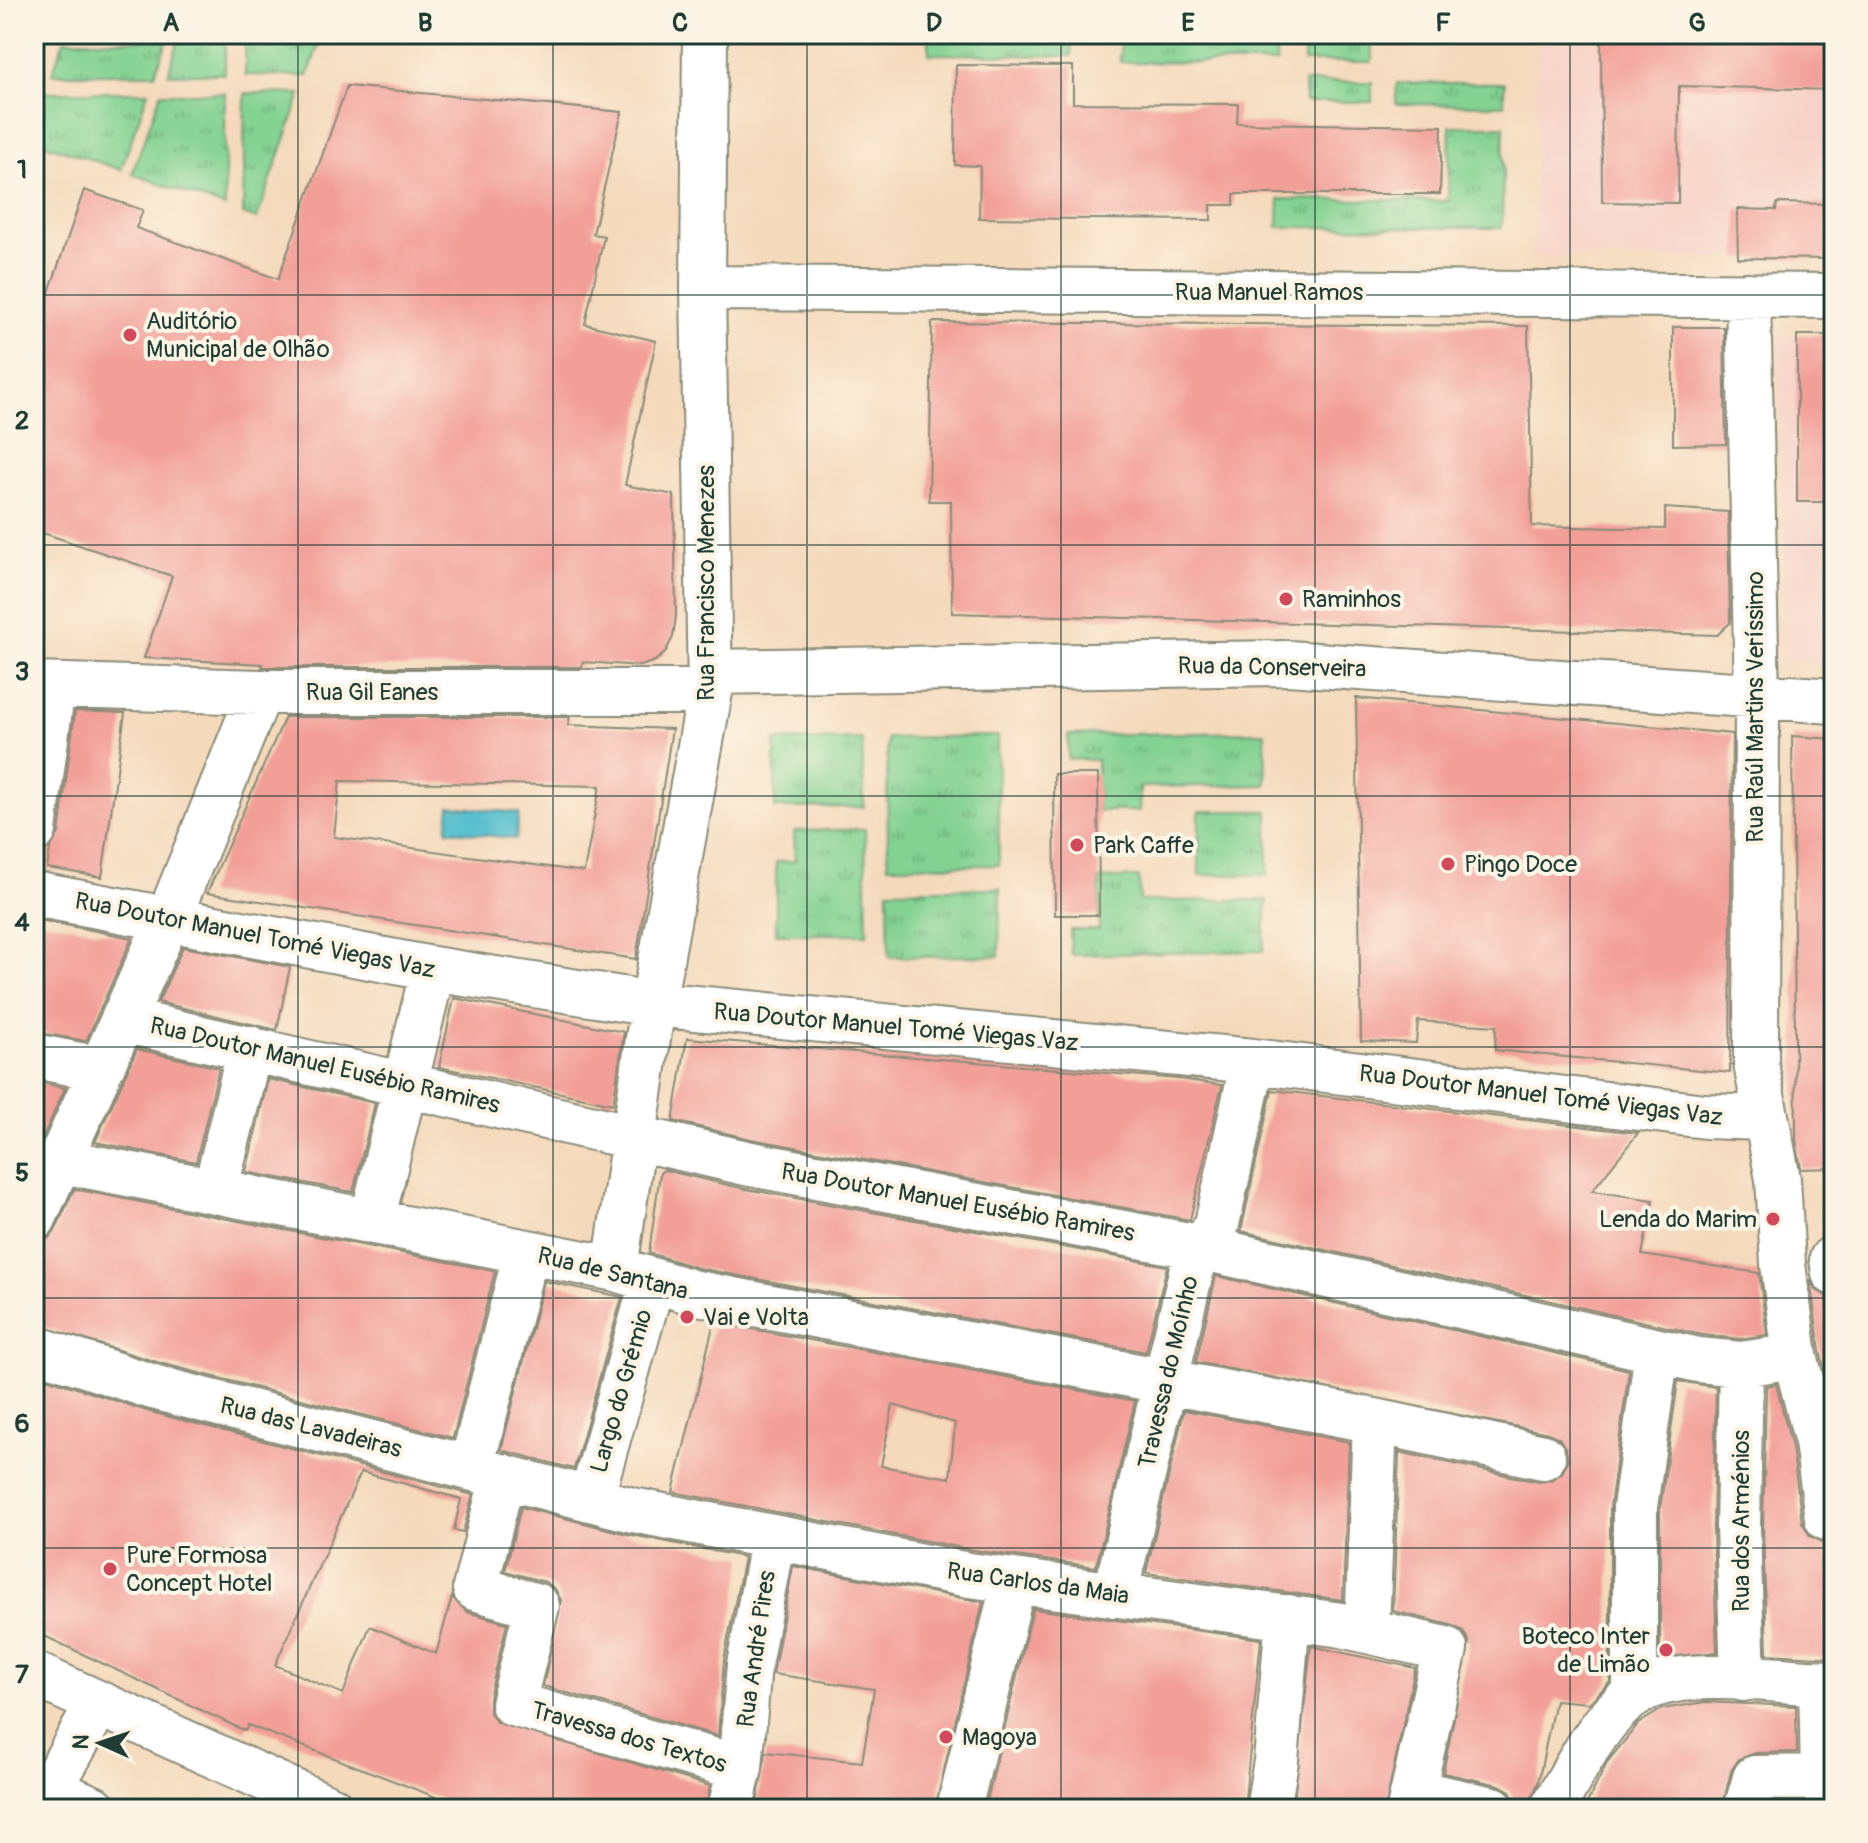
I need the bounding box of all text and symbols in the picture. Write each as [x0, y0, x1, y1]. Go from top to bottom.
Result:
text: A [163, 7, 180, 39]
text: B [418, 7, 432, 39]
text: C [672, 7, 688, 39]
text: D [926, 7, 942, 39]
text: E [1181, 7, 1195, 39]
text: F [1435, 7, 1451, 39]
text: G [1688, 7, 1706, 39]
text: 1 [17, 154, 27, 186]
street label: Rua Manuel Ramos [1175, 278, 1363, 307]
place label: Auditório Municipal de Olhão [146, 307, 330, 364]
marker: Auditório Municipal de Olhão [121, 326, 139, 344]
text: 2 [15, 405, 29, 437]
street label: Rua Francisco Menezes [692, 465, 721, 701]
street label: Rua Raúl Martins Veríssimo [1741, 571, 1770, 843]
place label: Raminhos [1302, 585, 1401, 614]
marker: Raminhos [1277, 590, 1295, 608]
street label: Rua da Conserveira [1177, 651, 1367, 684]
text: 3 [15, 656, 29, 688]
street label: Rua Gil Eanes [306, 678, 439, 707]
place label: Park Caffe [1093, 831, 1194, 860]
marker: Park Caffe [1068, 836, 1086, 854]
place label: Pingo Doce [1464, 850, 1577, 879]
marker: Pingo Doce [1439, 855, 1457, 873]
street label: Rua Doutor Manuel Tomé Viegas Vaz [72, 886, 437, 985]
text: 4 [14, 907, 30, 939]
street label: Rua Doutor Manuel Tomé Viegas Vaz [712, 997, 1080, 1058]
street label: Rua Doutor Manuel Eusébio Ramires [147, 1011, 503, 1120]
street label: Rua Doutor Manuel Tomé Viegas Vaz [1357, 1059, 1724, 1132]
text: 5 [15, 1157, 29, 1189]
street label: Rua Doutor Manuel Eusébio Ramires [779, 1157, 1137, 1248]
place label: Lenda do Marim [1599, 1205, 1757, 1234]
marker: Lenda do Marim [1764, 1210, 1782, 1228]
street label: Rua de Santana [535, 1241, 691, 1306]
street label: Travessa do Moínho [1132, 1273, 1205, 1471]
place label: Vai e Volta [703, 1303, 809, 1332]
street label: Largo do Grémio [584, 1306, 659, 1476]
marker: Vai e Volta [678, 1308, 696, 1326]
street label: Rua das Lavadeiras [217, 1391, 405, 1464]
text: 6 [14, 1408, 30, 1440]
street label: Rua dos Arménios [1727, 1430, 1756, 1612]
place label: Pure Formosa Concept Hotel [126, 1541, 273, 1598]
street label: Rua Carlos da Maia [945, 1556, 1131, 1611]
marker: Pure Formosa Concept Hotel [101, 1560, 119, 1578]
street label: Rua André Pires [731, 1569, 782, 1729]
place label: Boteco Inter de Limão [1522, 1622, 1650, 1679]
marker: Boteco Inter de Limão [1657, 1641, 1675, 1659]
text: 7 [15, 1659, 29, 1691]
street label: Travessa dos Textos [528, 1696, 730, 1779]
north arrow [60, 1703, 140, 1783]
place label: Magoya [962, 1723, 1037, 1752]
marker: Magoya [937, 1728, 955, 1746]
text: N [67, 1734, 95, 1750]

